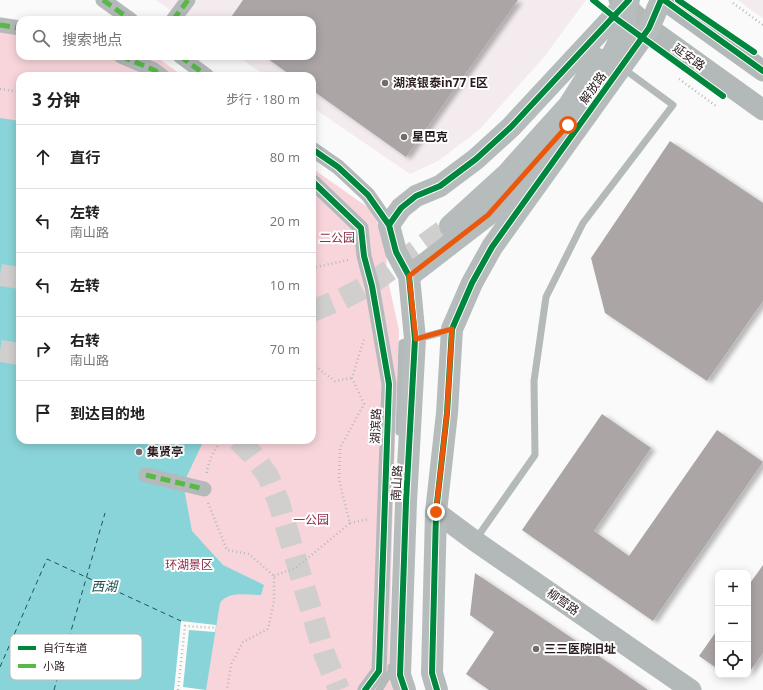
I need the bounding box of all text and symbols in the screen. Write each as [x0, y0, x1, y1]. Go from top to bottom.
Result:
search box [16, 16, 316, 60]
icon: search [30, 27, 52, 49]
text: 搜索地点 [62, 29, 122, 49]
street label: 延安路 [670, 39, 709, 74]
street label: 解放路 [575, 68, 610, 107]
place label: 湖滨银泰in77 E区 [393, 74, 488, 91]
marker: 湖滨银泰in77 E区 [380, 78, 390, 88]
text: 3 分钟 [32, 88, 80, 111]
text: 步行 · 180 m [226, 90, 300, 108]
route start [559, 116, 577, 134]
place label: 星巴克 [412, 128, 448, 145]
marker: 星巴克 [399, 132, 409, 142]
icon: ahead [32, 146, 54, 168]
text: 直行 [70, 147, 100, 167]
text: 80 m [270, 148, 300, 166]
text: 左转 [70, 202, 100, 222]
icon: left [32, 210, 54, 232]
text: 20 m [270, 212, 300, 230]
text: 南山路 [70, 223, 109, 241]
park label: 二公园 [319, 229, 355, 246]
icon: left [32, 274, 54, 296]
text: 左转 [70, 275, 100, 295]
text: 10 m [270, 276, 300, 294]
text: 右转 [70, 330, 100, 350]
icon: right [32, 338, 54, 360]
text: 70 m [270, 340, 300, 358]
text: 南山路 [70, 351, 109, 369]
icon: arrive [32, 402, 54, 424]
text: 到达目的地 [70, 403, 145, 423]
street label: 湖滨路 [366, 408, 385, 444]
place label: 集贤亭 [147, 443, 183, 460]
marker: 集贤亭 [134, 447, 144, 457]
street label: 南山路 [387, 465, 406, 501]
route end [427, 503, 445, 521]
park label: 一公园 [293, 511, 329, 528]
park label: 环湖景区 [165, 556, 213, 573]
map controls [715, 570, 751, 678]
button: + [715, 570, 751, 606]
water label: 西湖 [91, 577, 119, 595]
street label: 柳营路 [544, 584, 583, 619]
button: − [715, 606, 751, 642]
legend [10, 634, 142, 680]
text: 自行车道 [43, 640, 87, 655]
place label: 三三医院旧址 [544, 640, 616, 657]
button: locate [715, 642, 751, 678]
marker: 三三医院旧址 [531, 644, 541, 654]
text: 小路 [43, 658, 65, 673]

